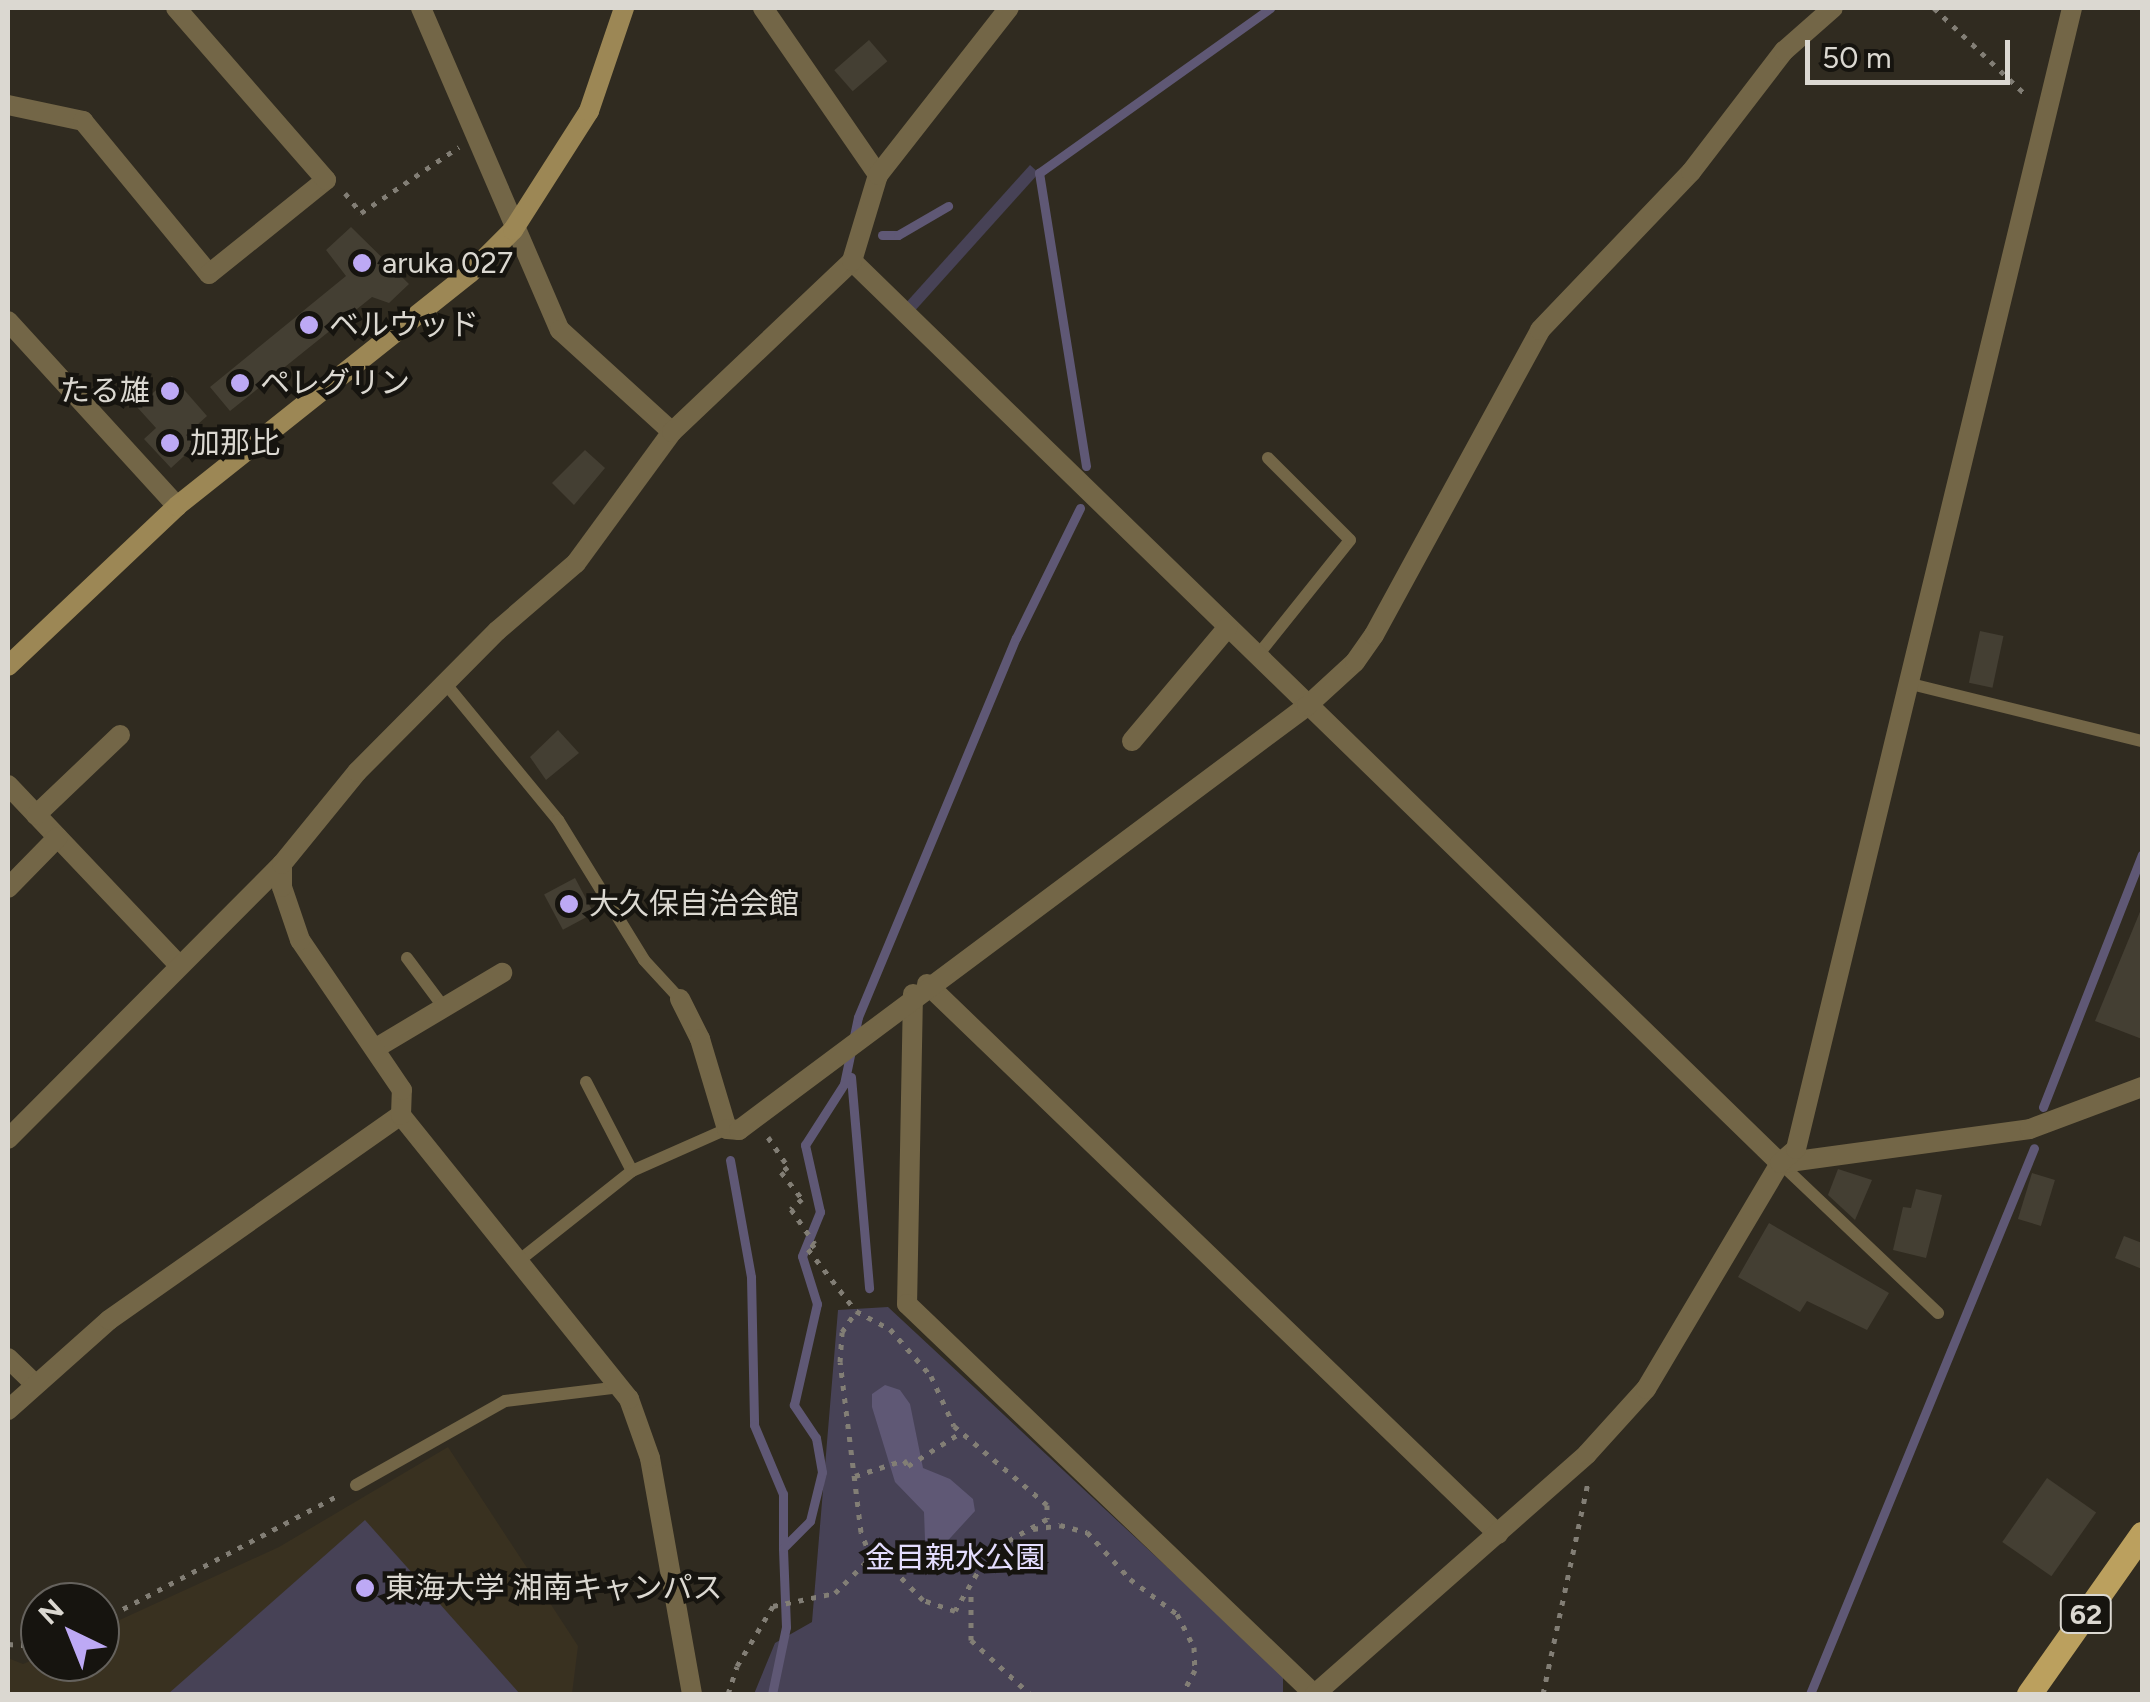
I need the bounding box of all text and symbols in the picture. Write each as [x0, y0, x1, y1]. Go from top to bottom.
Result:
scale bar [1810, 20, 2015, 82]
text: 50 m [1822, 39, 1891, 76]
place label: aruka 027 [382, 245, 513, 281]
marker: aruka 027 [351, 252, 373, 274]
place label: ベルウッド [329, 307, 479, 343]
marker: ベルウッド [298, 314, 320, 336]
place label: ペレグリン [260, 365, 410, 401]
marker: ペレグリン [229, 372, 251, 394]
place label: たる雄 [60, 373, 150, 409]
marker: たる雄 [159, 380, 181, 402]
place label: 加那比 [190, 425, 280, 461]
marker: 加那比 [159, 432, 181, 454]
place label: 大久保自治会館 [589, 886, 799, 922]
marker: 大久保自治会館 [558, 893, 580, 915]
park label: 金目親水公園 [865, 1540, 1045, 1576]
place label: 東海大学 湘南キャンパス [385, 1570, 722, 1606]
marker: 東海大学 湘南キャンパス [354, 1577, 376, 1599]
north arrow [20, 1582, 120, 1682]
road number: 62 [2058, 1591, 2114, 1637]
text: N [31, 1592, 70, 1631]

